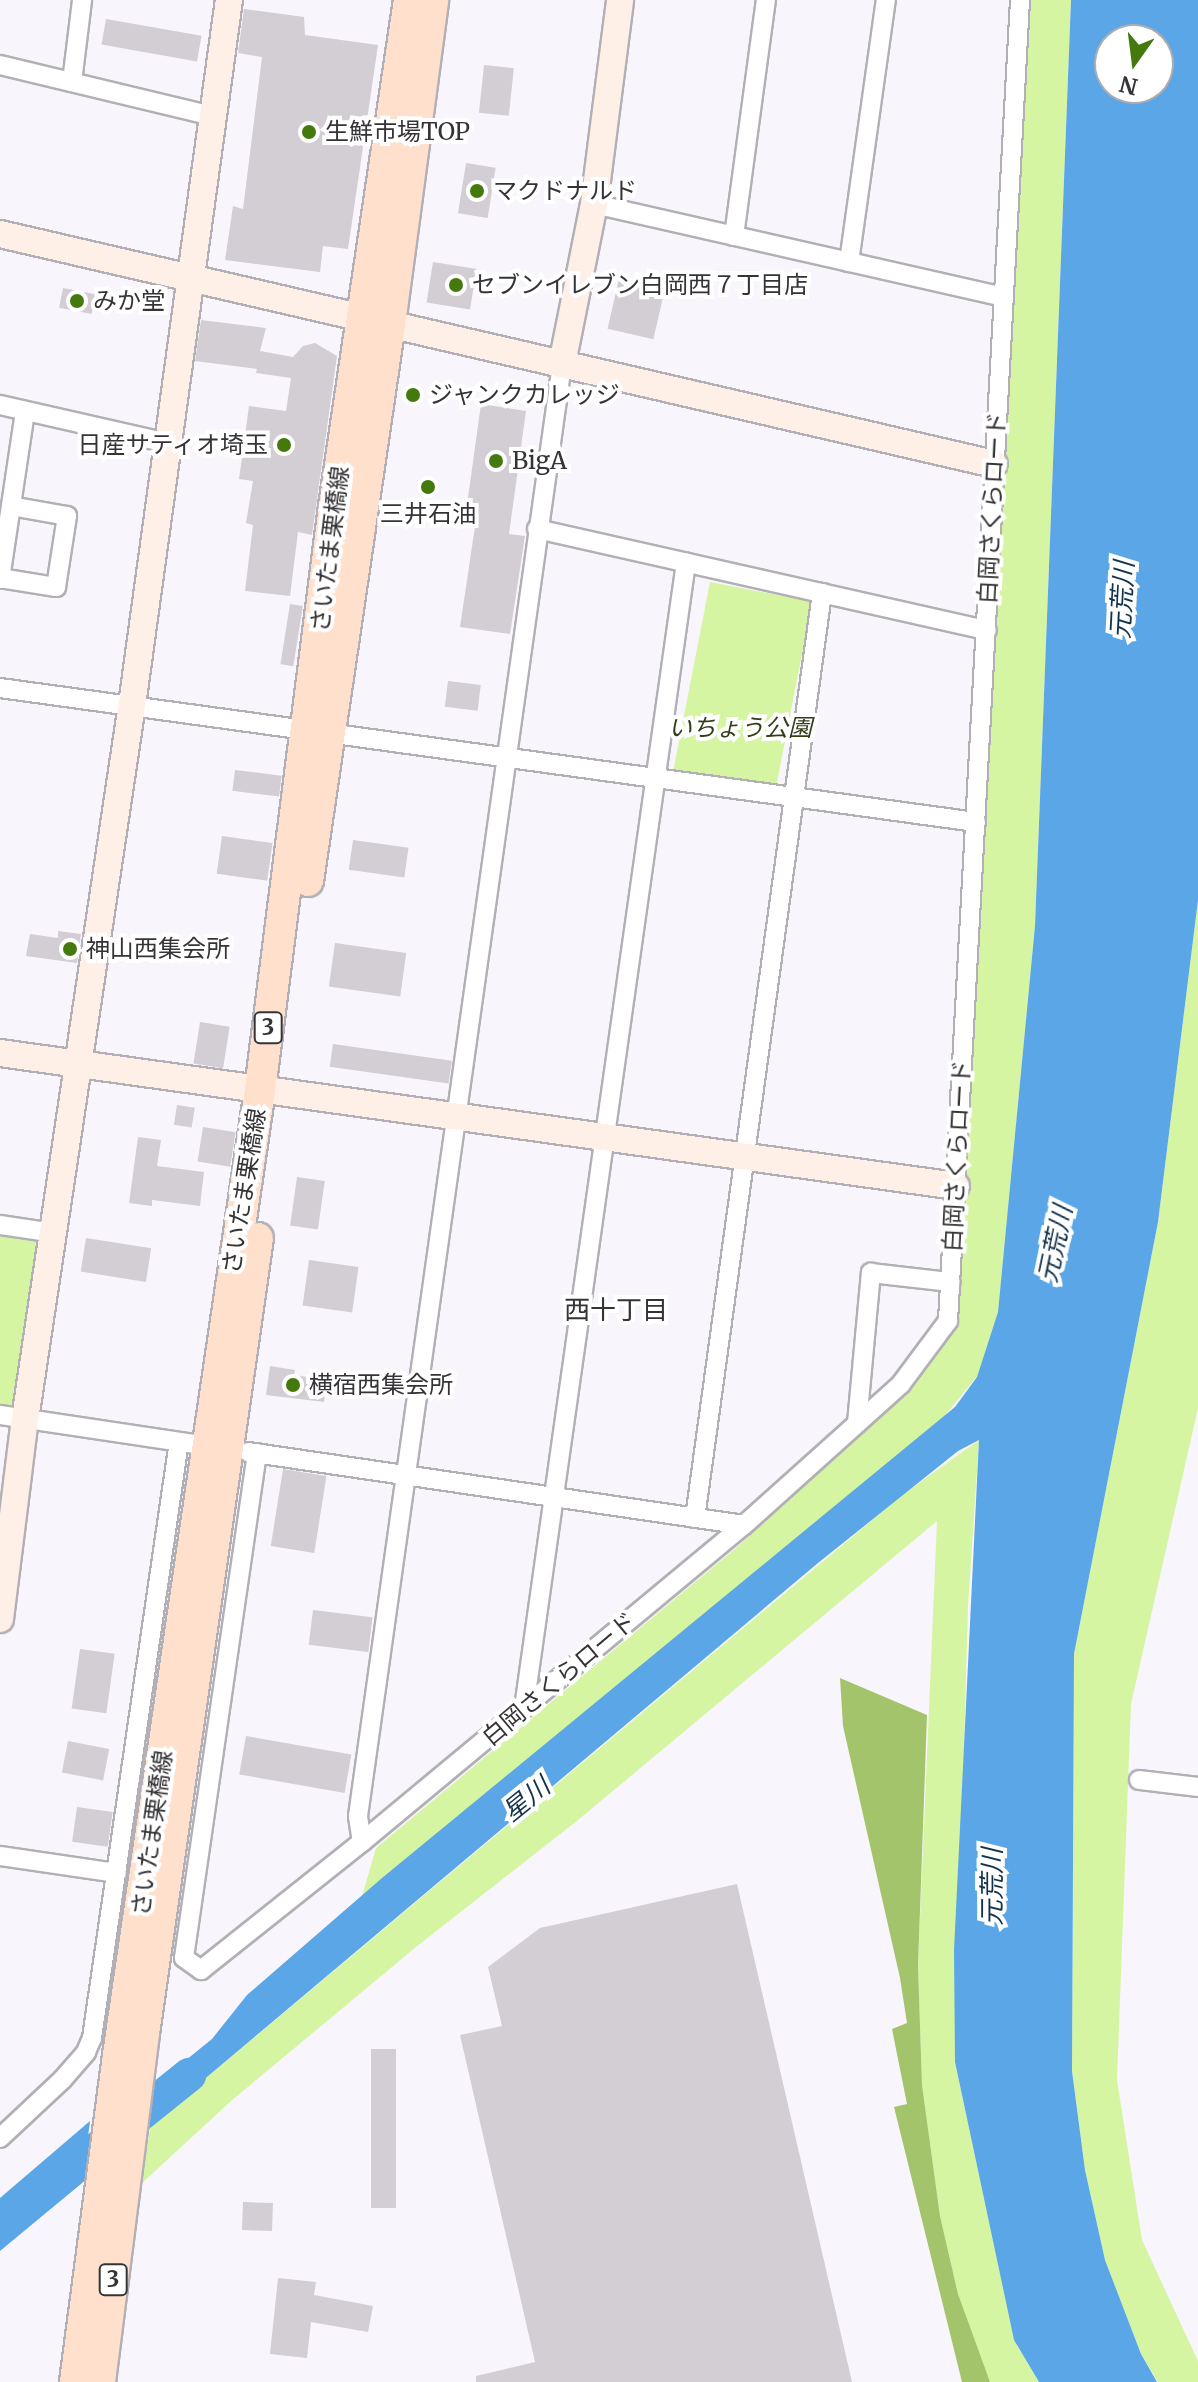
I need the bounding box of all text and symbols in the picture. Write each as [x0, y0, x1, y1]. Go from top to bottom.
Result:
north arrow [1094, 24, 1174, 104]
text: N [1117, 70, 1141, 101]
place label: 生鮮市場TOP [325, 118, 470, 146]
marker: 生鮮市場TOP [300, 123, 318, 141]
place label: マクドナルド [493, 177, 637, 205]
marker: マクドナルド [468, 182, 486, 200]
place label: セブンイレブン白岡西７丁目店 [472, 271, 808, 299]
marker: セブンイレブン白岡西７丁目店 [447, 276, 465, 294]
place label: みか堂 [93, 287, 165, 315]
marker: みか堂 [68, 292, 86, 310]
place label: ジャンクカレッジ [429, 381, 621, 409]
marker: ジャンクカレッジ [404, 386, 422, 404]
street label: 白岡さくらロード [973, 411, 1011, 605]
place label: 日産サティオ埼玉 [76, 431, 268, 459]
marker: 日産サティオ埼玉 [275, 436, 293, 454]
place label: BigA [512, 447, 567, 475]
marker: BigA [487, 452, 505, 470]
street label: さいたま栗橋線 [305, 464, 355, 634]
marker: 三井石油 [419, 478, 437, 496]
place label: 三井石油 [380, 500, 476, 528]
water label: 元荒川 [1104, 560, 1140, 640]
park label: いちょう公園 [668, 714, 812, 742]
place label: 神山西集会所 [86, 935, 230, 963]
marker: 神山西集会所 [61, 940, 79, 958]
road number: 3 [252, 1010, 284, 1046]
street label: 白岡さくらロード [938, 1059, 976, 1253]
street label: さいたま栗橋線 [217, 1106, 271, 1276]
water label: 元荒川 [1032, 1203, 1078, 1285]
district label: 西十丁目 [564, 1294, 668, 1326]
place label: 横宿西集会所 [309, 1371, 453, 1399]
marker: 横宿西集会所 [284, 1376, 302, 1394]
street label: 白岡さくらロード [476, 1606, 642, 1752]
street label: さいたま栗橋線 [126, 1748, 178, 1918]
water label: 星川 [496, 1771, 556, 1827]
water label: 元荒川 [976, 1848, 1008, 1926]
road number: 3 [97, 2262, 129, 2298]

